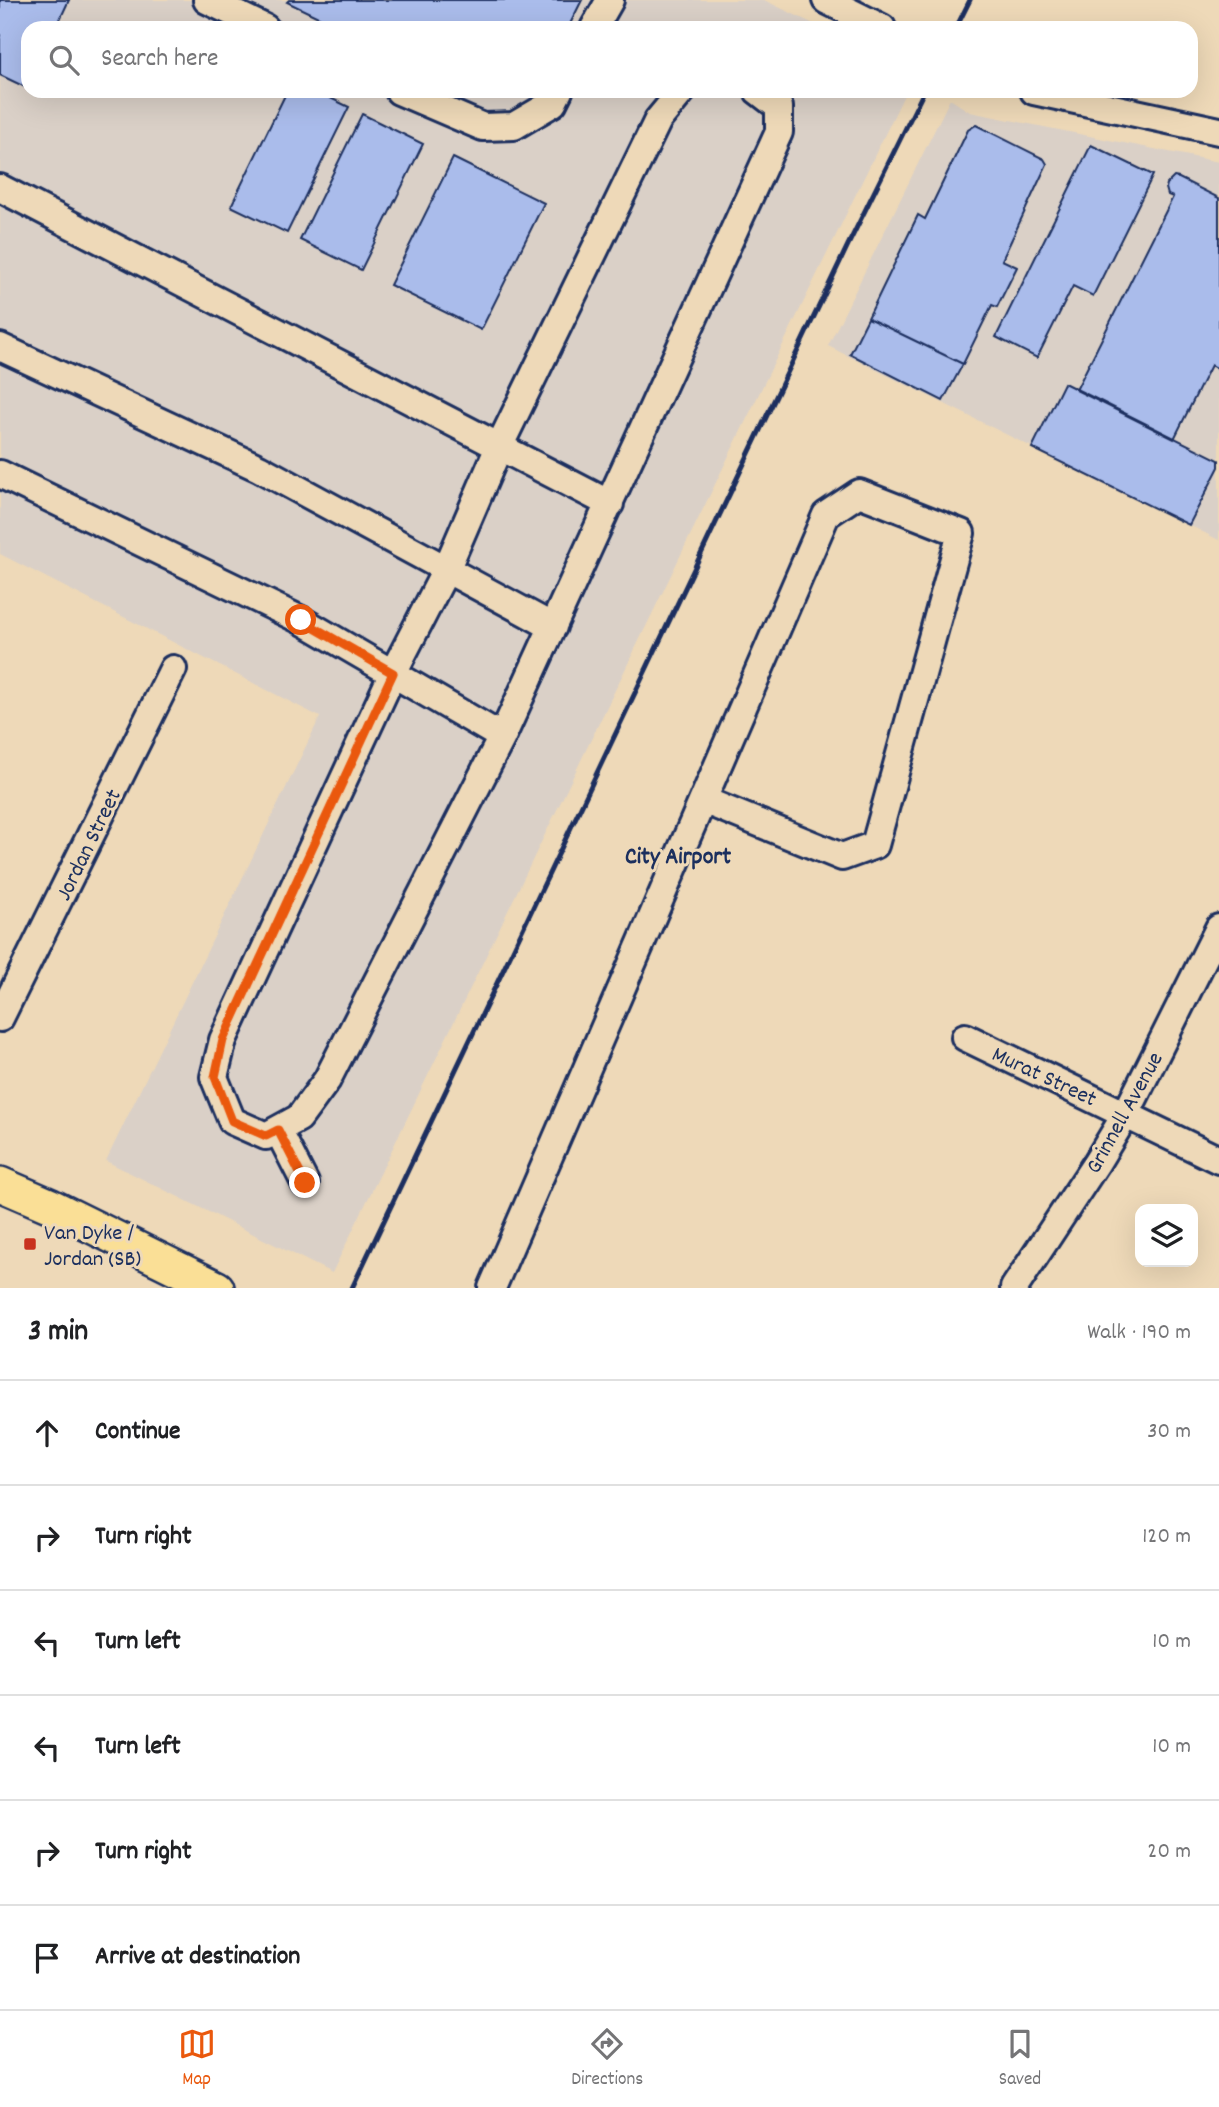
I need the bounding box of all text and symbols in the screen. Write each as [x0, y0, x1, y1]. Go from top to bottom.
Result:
search box [21, 21, 1198, 98]
icon: search [45, 41, 83, 79]
text: Search here [101, 41, 219, 78]
route start [285, 604, 316, 635]
street label: Jordan Street [49, 784, 131, 907]
district label: City Airport [625, 841, 731, 875]
street label: Murat Street [986, 1039, 1101, 1117]
street label: Grinnell Avenue [1079, 1047, 1173, 1181]
route end [289, 1167, 320, 1198]
map controls [1135, 1204, 1198, 1267]
button: layers [1135, 1204, 1198, 1267]
place label: Van Dyke / Jordan (SB) [44, 1218, 141, 1277]
marker: Van Dyke / Jordan (SB) [22, 1236, 38, 1252]
text: 3 min [28, 1312, 88, 1355]
text: Walk · 190 m [1087, 1317, 1191, 1350]
icon: ahead [28, 1414, 66, 1452]
text: Continue [95, 1414, 180, 1451]
text: 30 m [1147, 1416, 1191, 1449]
icon: right [28, 1519, 66, 1557]
text: Turn right [95, 1519, 192, 1556]
text: 120 m [1142, 1521, 1191, 1554]
icon: left [28, 1624, 66, 1662]
text: Turn left [95, 1624, 181, 1661]
text: 10 m [1152, 1626, 1191, 1659]
icon: left [28, 1729, 66, 1767]
text: Turn left [95, 1729, 181, 1766]
text: 10 m [1152, 1731, 1191, 1764]
icon: right [28, 1834, 66, 1872]
text: Turn right [95, 1834, 192, 1871]
text: 20 m [1147, 1836, 1191, 1869]
icon: arrive [28, 1939, 66, 1977]
text: Arrive at destination [95, 1939, 300, 1976]
tab: Map [178, 2025, 216, 2094]
tab: Directions [571, 2025, 643, 2094]
tab: Saved [999, 2025, 1041, 2094]

